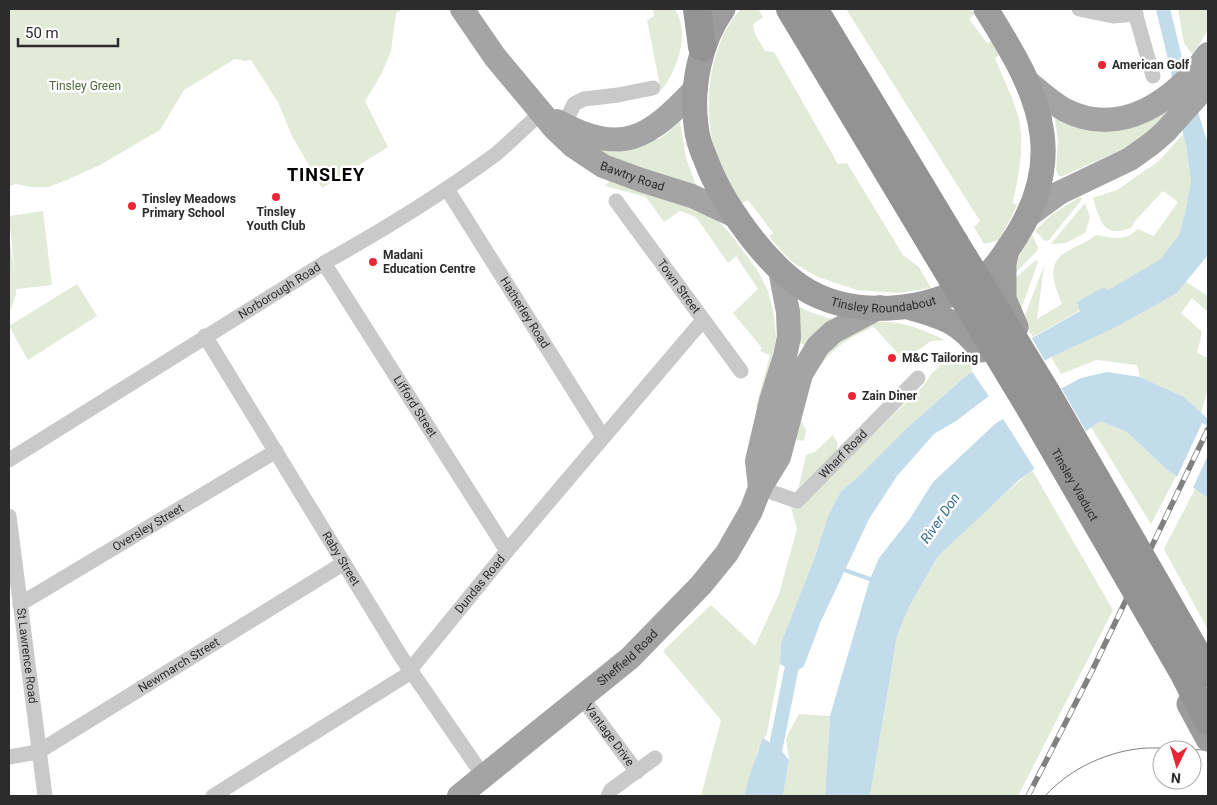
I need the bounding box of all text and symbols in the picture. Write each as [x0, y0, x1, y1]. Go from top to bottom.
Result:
scale bar [18, 15, 118, 47]
text: 50 m [25, 24, 59, 42]
place label: American Golf [1112, 58, 1190, 72]
marker: American Golf [1096, 59, 1108, 71]
park label: Tinsley Green [49, 79, 121, 93]
street label: Bawtry Road [598, 159, 666, 194]
district label: TINSLEY [287, 164, 365, 185]
marker: Tinsley Youth Club [270, 191, 282, 203]
place label: Tinsley Meadows Primary School [142, 192, 236, 220]
marker: Tinsley Meadows Primary School [126, 200, 138, 212]
place label: Tinsley Youth Club [247, 205, 306, 233]
place label: Madani Education Centre [383, 248, 476, 276]
marker: Madani Education Centre [367, 256, 379, 268]
street label: Town Street [654, 257, 703, 316]
street label: Norborough Road [236, 260, 323, 322]
street label: Hatherley Road [497, 274, 552, 351]
street label: Tinsley Roundabout [829, 293, 938, 315]
place label: M&C Tailoring [902, 351, 978, 365]
marker: M&C Tailoring [886, 352, 898, 364]
street label: Lifford Street [390, 373, 440, 440]
place label: Zain Diner [862, 389, 918, 403]
marker: Zain Diner [846, 390, 858, 402]
street label: Wharf Road [816, 427, 870, 481]
street label: Tinsley Viaduct [1048, 446, 1101, 524]
water label: River Don [917, 490, 963, 546]
street label: Oversley Street [110, 501, 186, 554]
street label: Raby Street [319, 529, 363, 588]
street label: Dundas Road [452, 552, 508, 616]
street label: St Lawrence Road [14, 607, 40, 704]
street label: Sheffield Road [594, 627, 661, 689]
street label: Newmarch Street [136, 635, 222, 695]
street label: Vantage Drive [582, 701, 637, 769]
north arrow [1152, 740, 1202, 790]
text: N [1170, 770, 1181, 786]

